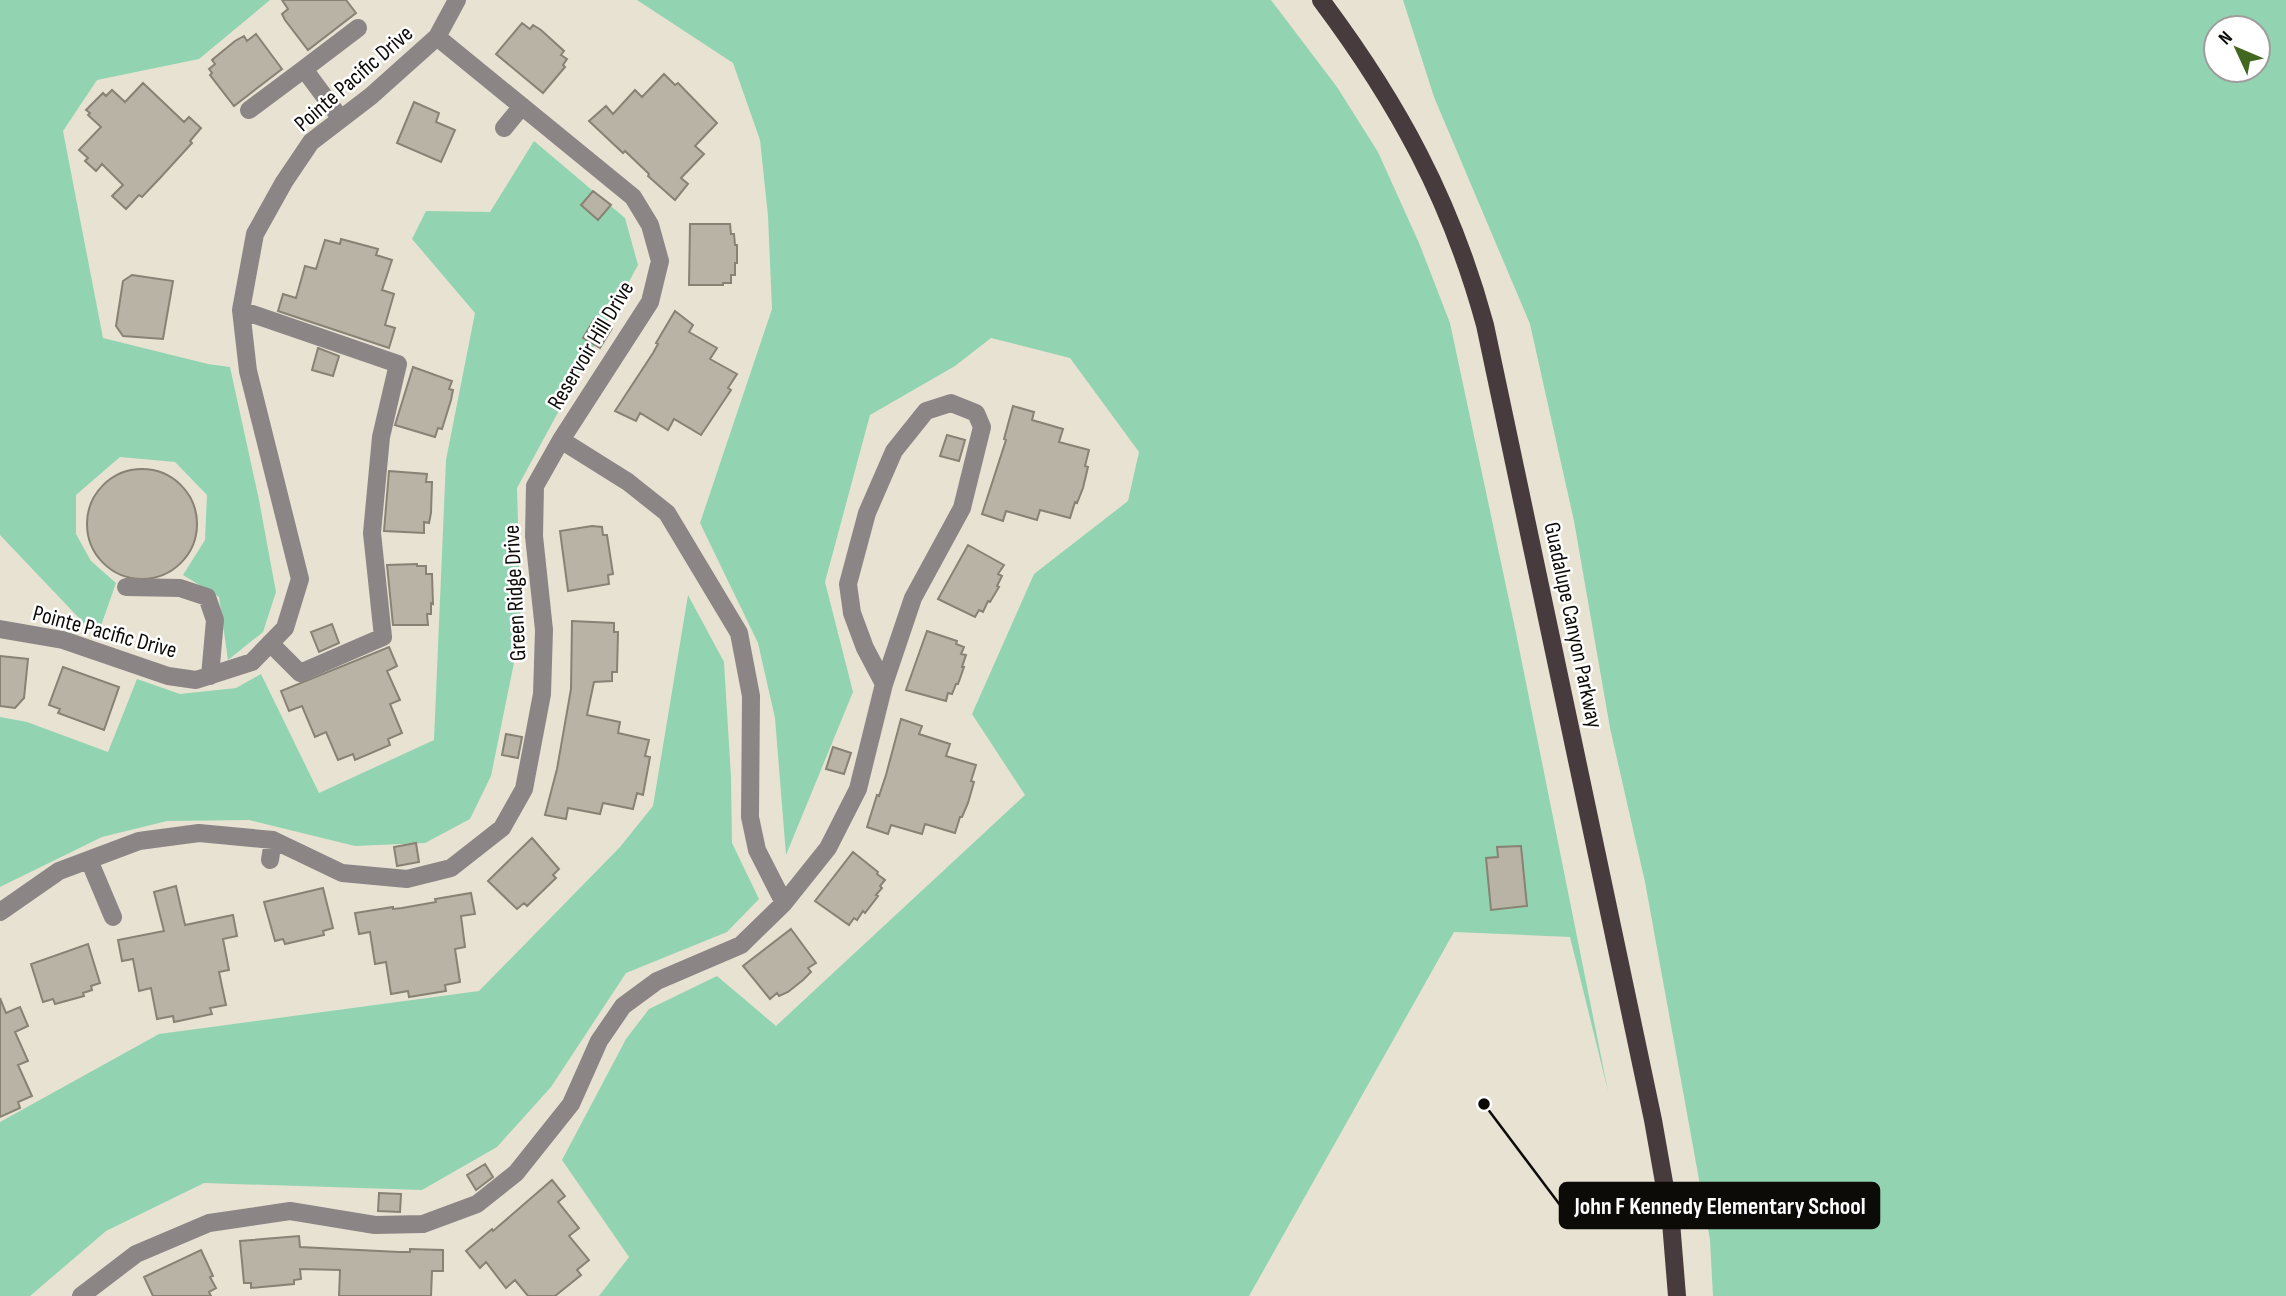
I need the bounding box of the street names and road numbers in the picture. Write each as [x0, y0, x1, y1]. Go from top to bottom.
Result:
street label: Pointe Pacific Drive [289, 20, 419, 138]
street label: Reservoir Hill Drive [542, 276, 640, 415]
street label: Guadalupe Canyon Parkway [1538, 520, 1609, 731]
street label: Green Ridge Drive [497, 524, 533, 662]
street label: Pointe Pacific Drive [30, 599, 180, 665]

